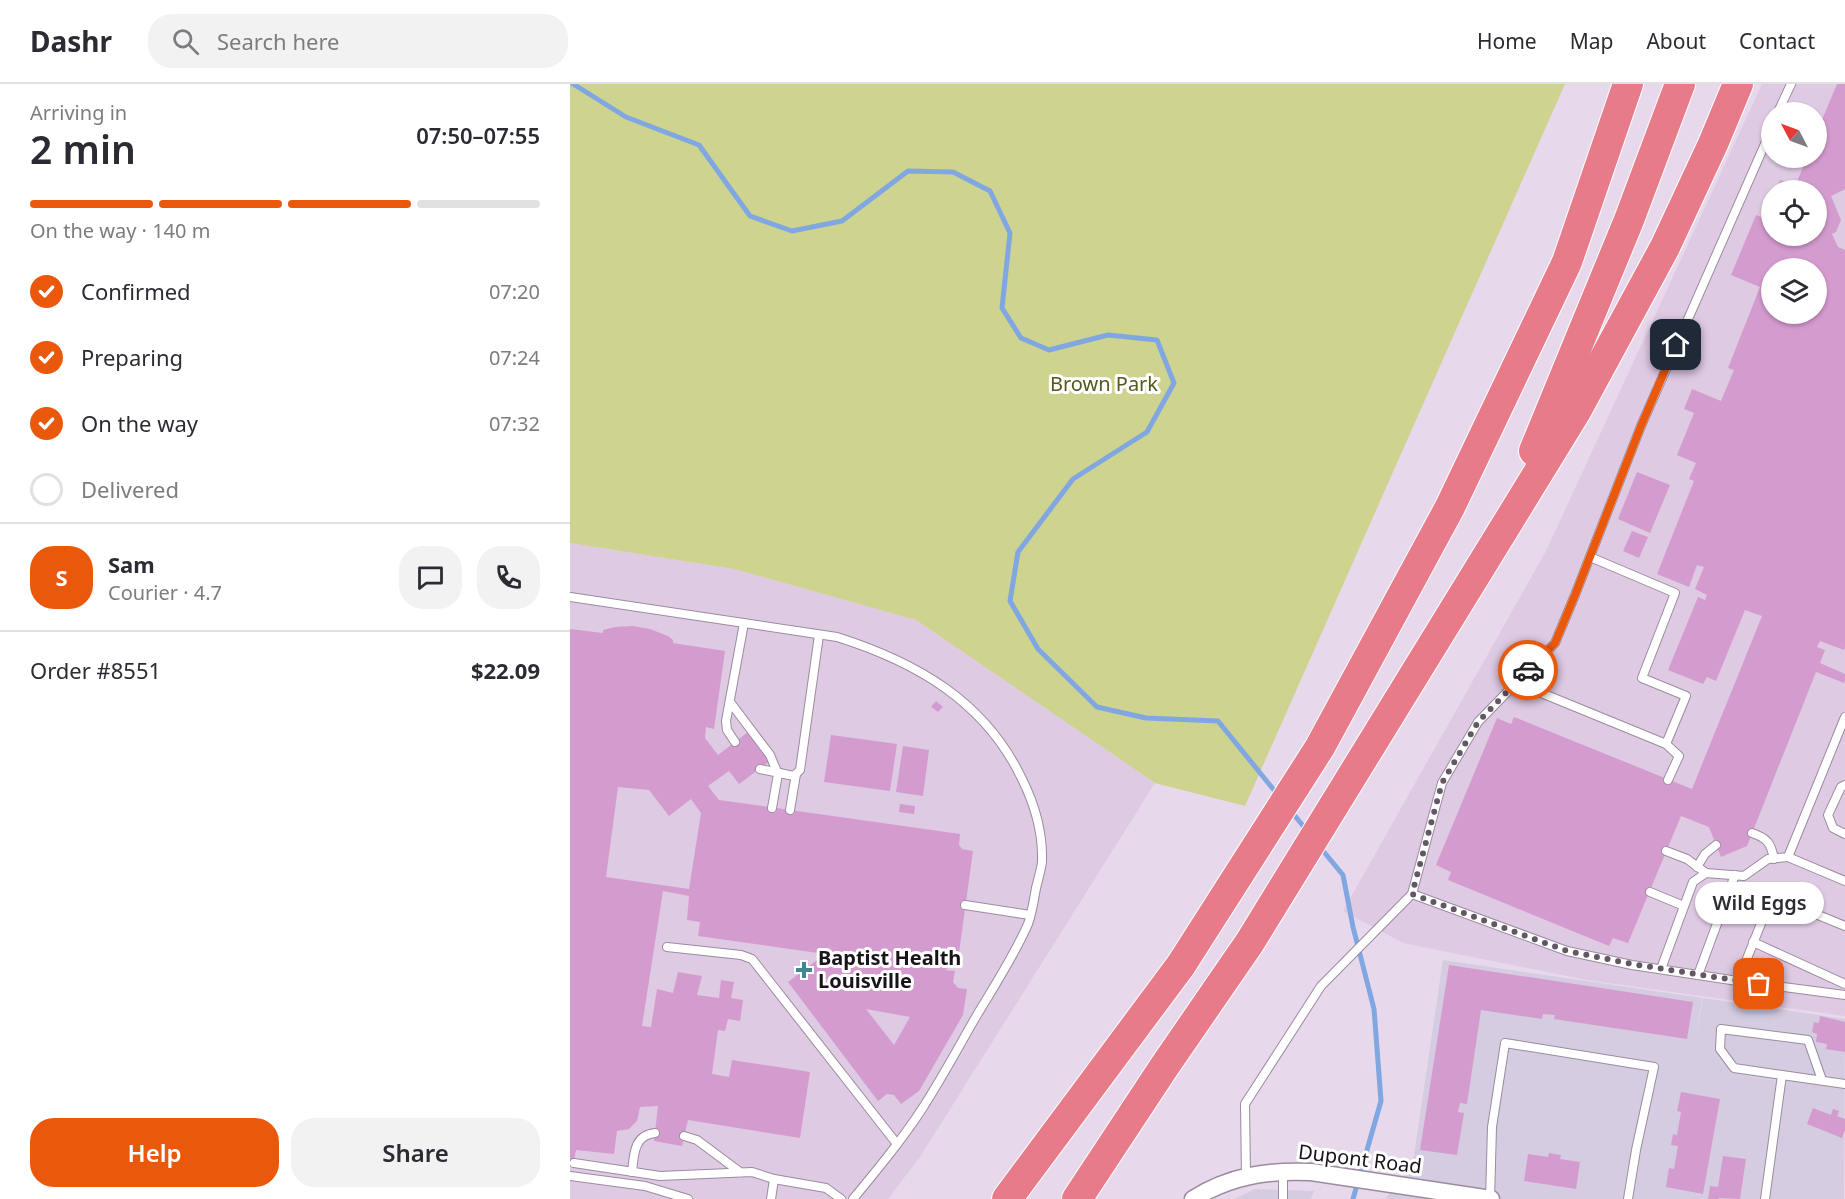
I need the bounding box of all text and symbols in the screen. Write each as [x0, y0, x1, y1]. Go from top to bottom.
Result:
search box [148, 14, 568, 68]
text: Dashr [30, 22, 112, 60]
icon: search [169, 25, 202, 58]
text: Search here [217, 26, 339, 56]
text: Home [1477, 27, 1537, 55]
text: Map [1570, 27, 1613, 55]
text: About [1646, 27, 1706, 55]
text: Contact [1739, 27, 1815, 55]
text: Arriving in [30, 99, 127, 126]
north arrow [1761, 102, 1827, 168]
map controls [1761, 102, 1827, 324]
text: 07:50–07:55 [416, 120, 540, 150]
text: 2 min [30, 122, 136, 175]
button: locate [1761, 180, 1827, 246]
text: On the way · 140 m [30, 217, 210, 244]
button: layers [1761, 258, 1827, 324]
icon: check [30, 275, 63, 308]
text: Confirmed [81, 276, 191, 306]
text: 07:20 [489, 278, 540, 305]
pin [1650, 319, 1701, 370]
icon: home [1659, 328, 1692, 361]
icon: check [30, 341, 63, 374]
text: Preparing [81, 342, 183, 372]
text: 07:24 [489, 344, 540, 371]
park label: Brown Park [1050, 370, 1158, 397]
icon: check [30, 407, 63, 440]
text: On the way [81, 408, 198, 438]
text: 07:32 [489, 410, 540, 437]
text: Delivered [81, 474, 179, 504]
button: chat [399, 546, 462, 609]
button: phone [477, 546, 540, 609]
text: Sam [108, 549, 155, 579]
text: S [55, 562, 68, 592]
text: Courier · 4.7 [108, 579, 222, 606]
courier [1498, 640, 1558, 700]
icon: car [1512, 654, 1545, 687]
text: Order #8551 [30, 655, 161, 685]
text: $22.09 [471, 655, 540, 685]
callout: Wild Eggs [1694, 882, 1824, 924]
text: Wild Eggs [1712, 889, 1807, 916]
place label: Baptist Health Louisville [818, 944, 961, 994]
pin [1733, 958, 1784, 1009]
marker: Baptist Health Louisville [795, 961, 813, 979]
icon: bag [1742, 967, 1775, 1000]
button: Help [30, 1118, 279, 1187]
button: Share [291, 1118, 540, 1187]
street label: Dupont Road [1297, 1138, 1423, 1179]

